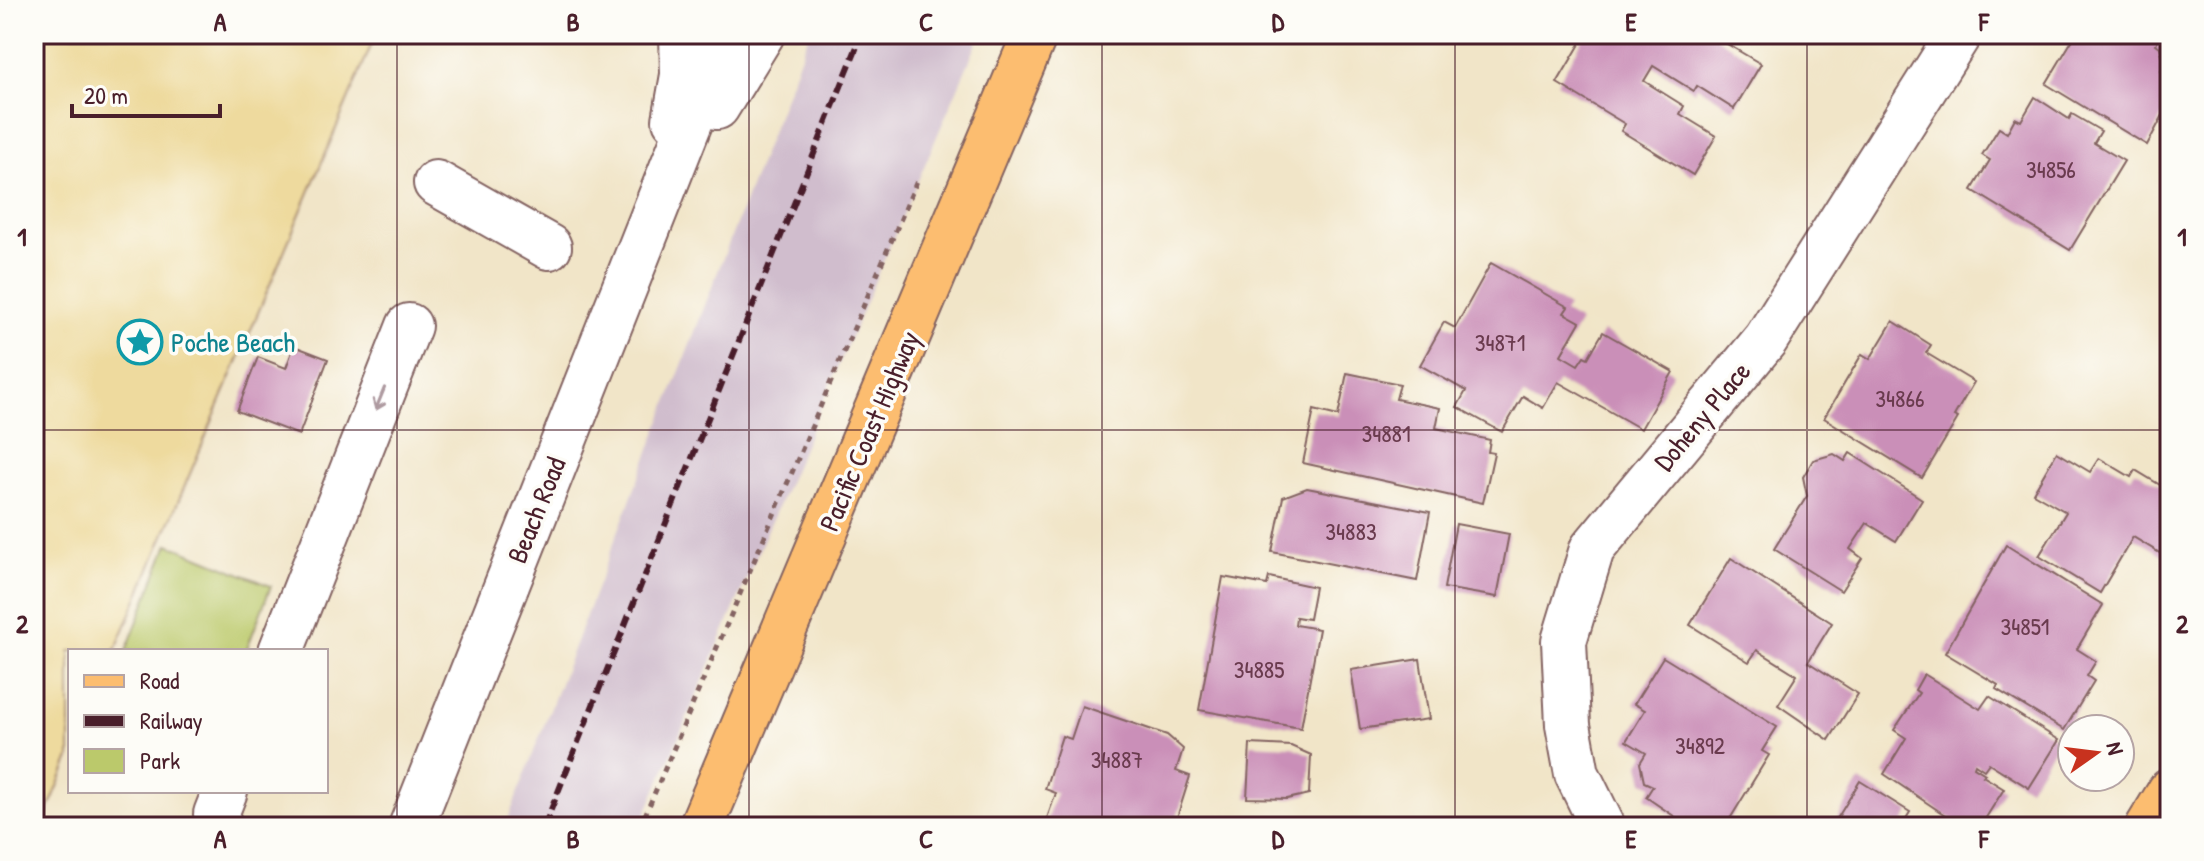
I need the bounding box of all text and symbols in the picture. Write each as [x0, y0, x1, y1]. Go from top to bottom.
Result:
text: A [214, 4, 227, 39]
text: B [566, 4, 580, 39]
text: C [919, 4, 933, 39]
text: D [1272, 4, 1285, 39]
text: E [1625, 4, 1637, 39]
text: F [1978, 4, 1990, 39]
scale bar [72, 68, 220, 118]
text: 20 m [84, 79, 128, 111]
house number: 34856 [2026, 153, 2076, 185]
text: 1 [17, 219, 27, 254]
text: 1 [2177, 219, 2187, 254]
place icon: Poche Beach [116, 318, 164, 366]
place label: Poche Beach [171, 323, 295, 361]
street label: Pacific Coast Highway [810, 325, 928, 537]
house number: 34871 [1475, 326, 1525, 358]
street label: Doheny Place [1645, 353, 1759, 479]
house number: 34866 [1875, 382, 1925, 414]
one-way arrow [372, 386, 386, 411]
house number: 34881 [1361, 417, 1411, 449]
street label: Beach Road [498, 451, 574, 569]
house number: 34883 [1325, 515, 1377, 547]
text: 2 [16, 606, 29, 641]
text: 2 [2176, 606, 2189, 641]
house number: 34851 [2000, 610, 2050, 642]
legend [68, 649, 328, 793]
house number: 34885 [1234, 653, 1284, 685]
text: Road [140, 664, 179, 696]
text: Railway [140, 704, 203, 736]
north arrow [2056, 713, 2136, 793]
house number: 34892 [1675, 729, 1725, 761]
text: N [2099, 739, 2131, 758]
house number: 34887 [1091, 743, 1143, 775]
text: Park [140, 744, 180, 776]
text: A [214, 821, 227, 856]
text: B [566, 821, 580, 856]
text: C [919, 821, 933, 856]
text: D [1272, 821, 1285, 856]
text: E [1625, 821, 1637, 856]
text: F [1978, 821, 1990, 856]

